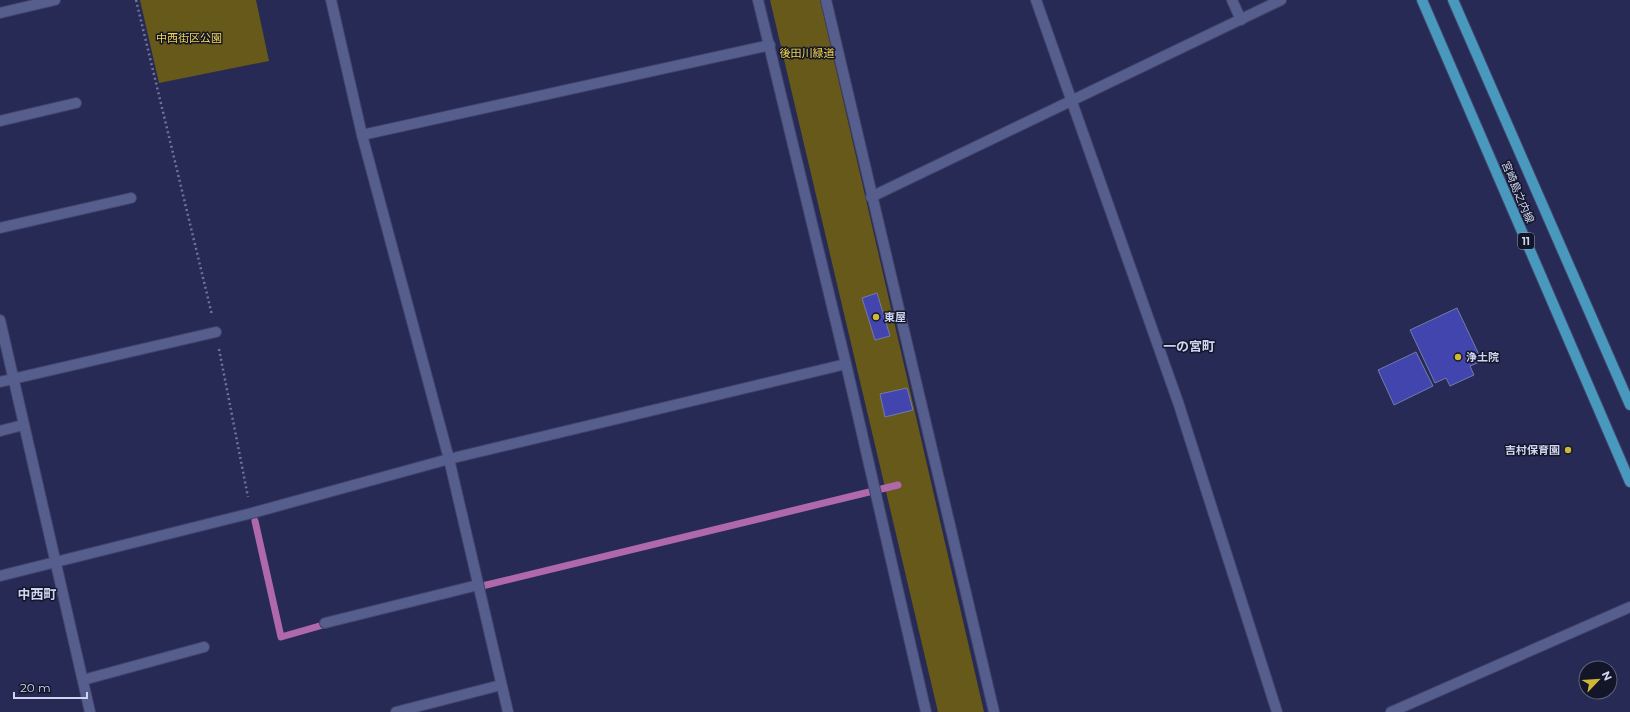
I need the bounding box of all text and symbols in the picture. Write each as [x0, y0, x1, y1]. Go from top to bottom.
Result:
park label: 中西街区公園 [156, 31, 222, 45]
park label: 後田川緑道 [780, 46, 835, 60]
street label: 宮崎島之内線 [1499, 159, 1537, 225]
road number: 11 [1518, 233, 1534, 249]
place label: 東屋 [884, 310, 906, 324]
marker: 東屋 [871, 312, 881, 322]
district label: 一の宮町 [1163, 338, 1215, 354]
place label: 浄土院 [1466, 350, 1499, 364]
marker: 浄土院 [1453, 352, 1463, 362]
place label: 吉村保育園 [1505, 443, 1560, 457]
marker: 吉村保育園 [1563, 445, 1573, 455]
district label: 中西町 [17, 586, 57, 602]
north arrow [1578, 660, 1618, 700]
text: N [1599, 669, 1615, 683]
scale bar [14, 674, 87, 700]
text: 20 m [20, 680, 51, 695]

